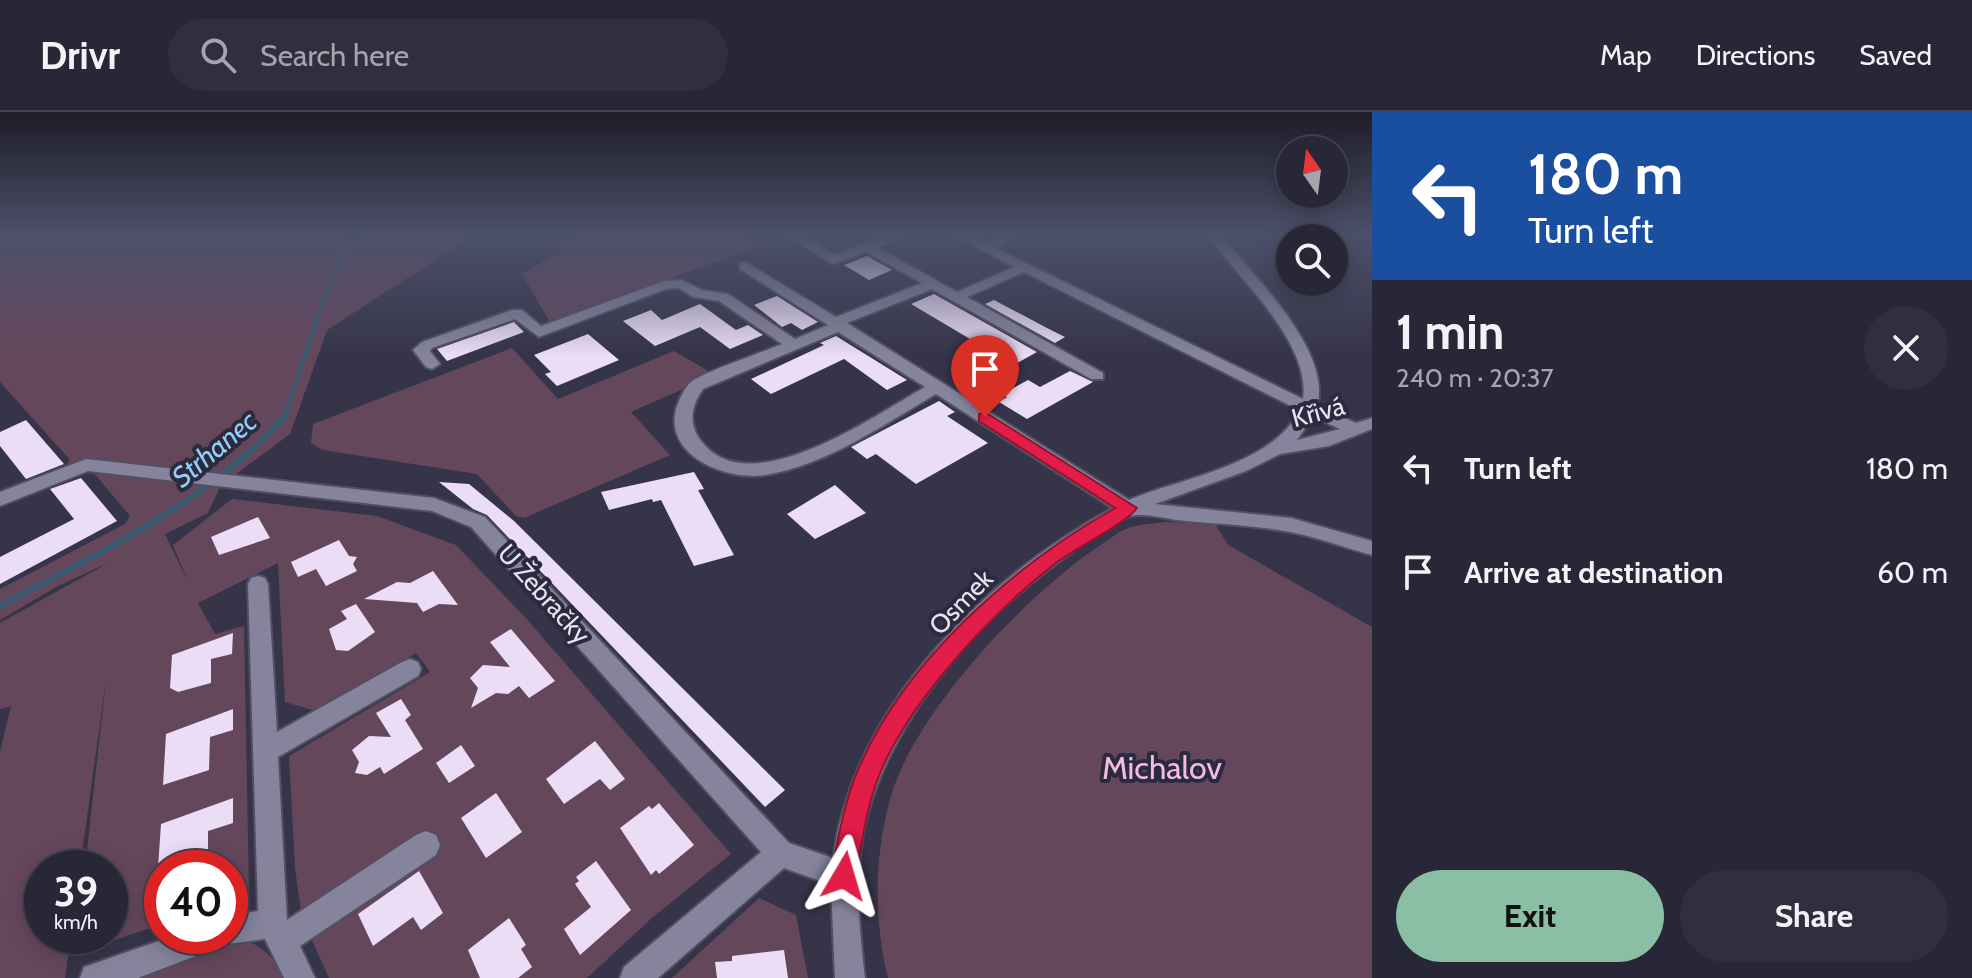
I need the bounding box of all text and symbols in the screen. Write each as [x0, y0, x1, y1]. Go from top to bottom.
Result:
search box [168, 19, 728, 91]
text: Drivr [40, 32, 120, 79]
icon: search [196, 33, 240, 77]
text: Search here [260, 37, 409, 74]
text: Map [1600, 38, 1652, 72]
text: Directions [1696, 38, 1815, 72]
text: Saved [1859, 38, 1932, 72]
north arrow [1276, 136, 1348, 208]
map controls [1276, 136, 1348, 296]
text: 180 m [1528, 140, 1683, 208]
icon: left [1396, 144, 1500, 248]
text: Turn left [1528, 208, 1653, 252]
button: search [1276, 224, 1348, 296]
text: 1 min [1396, 303, 1504, 361]
button: close [1864, 306, 1948, 390]
pin [951, 335, 1019, 417]
icon: arrive [963, 347, 1007, 391]
text: 240 m · 20:37 [1396, 362, 1554, 394]
street label: Křivá [1288, 389, 1349, 434]
water label: Strhanec [165, 404, 264, 494]
icon: left [1396, 446, 1440, 490]
text: Turn left [1464, 450, 1572, 487]
text: 180 m [1866, 450, 1948, 487]
street label: U Žebračky [491, 538, 597, 650]
icon: arrive [1396, 550, 1440, 594]
text: Arrive at destination [1464, 554, 1724, 591]
text: 60 m [1877, 554, 1948, 591]
street label: Osmek [922, 562, 1000, 641]
park label: Michalov [1102, 748, 1222, 787]
position arrow [802, 834, 886, 918]
speed limit sign: 40 [144, 850, 248, 954]
text: 39 [54, 867, 98, 916]
button: Exit [1396, 870, 1664, 962]
button: Share [1680, 870, 1948, 962]
text: km/h [54, 910, 98, 934]

